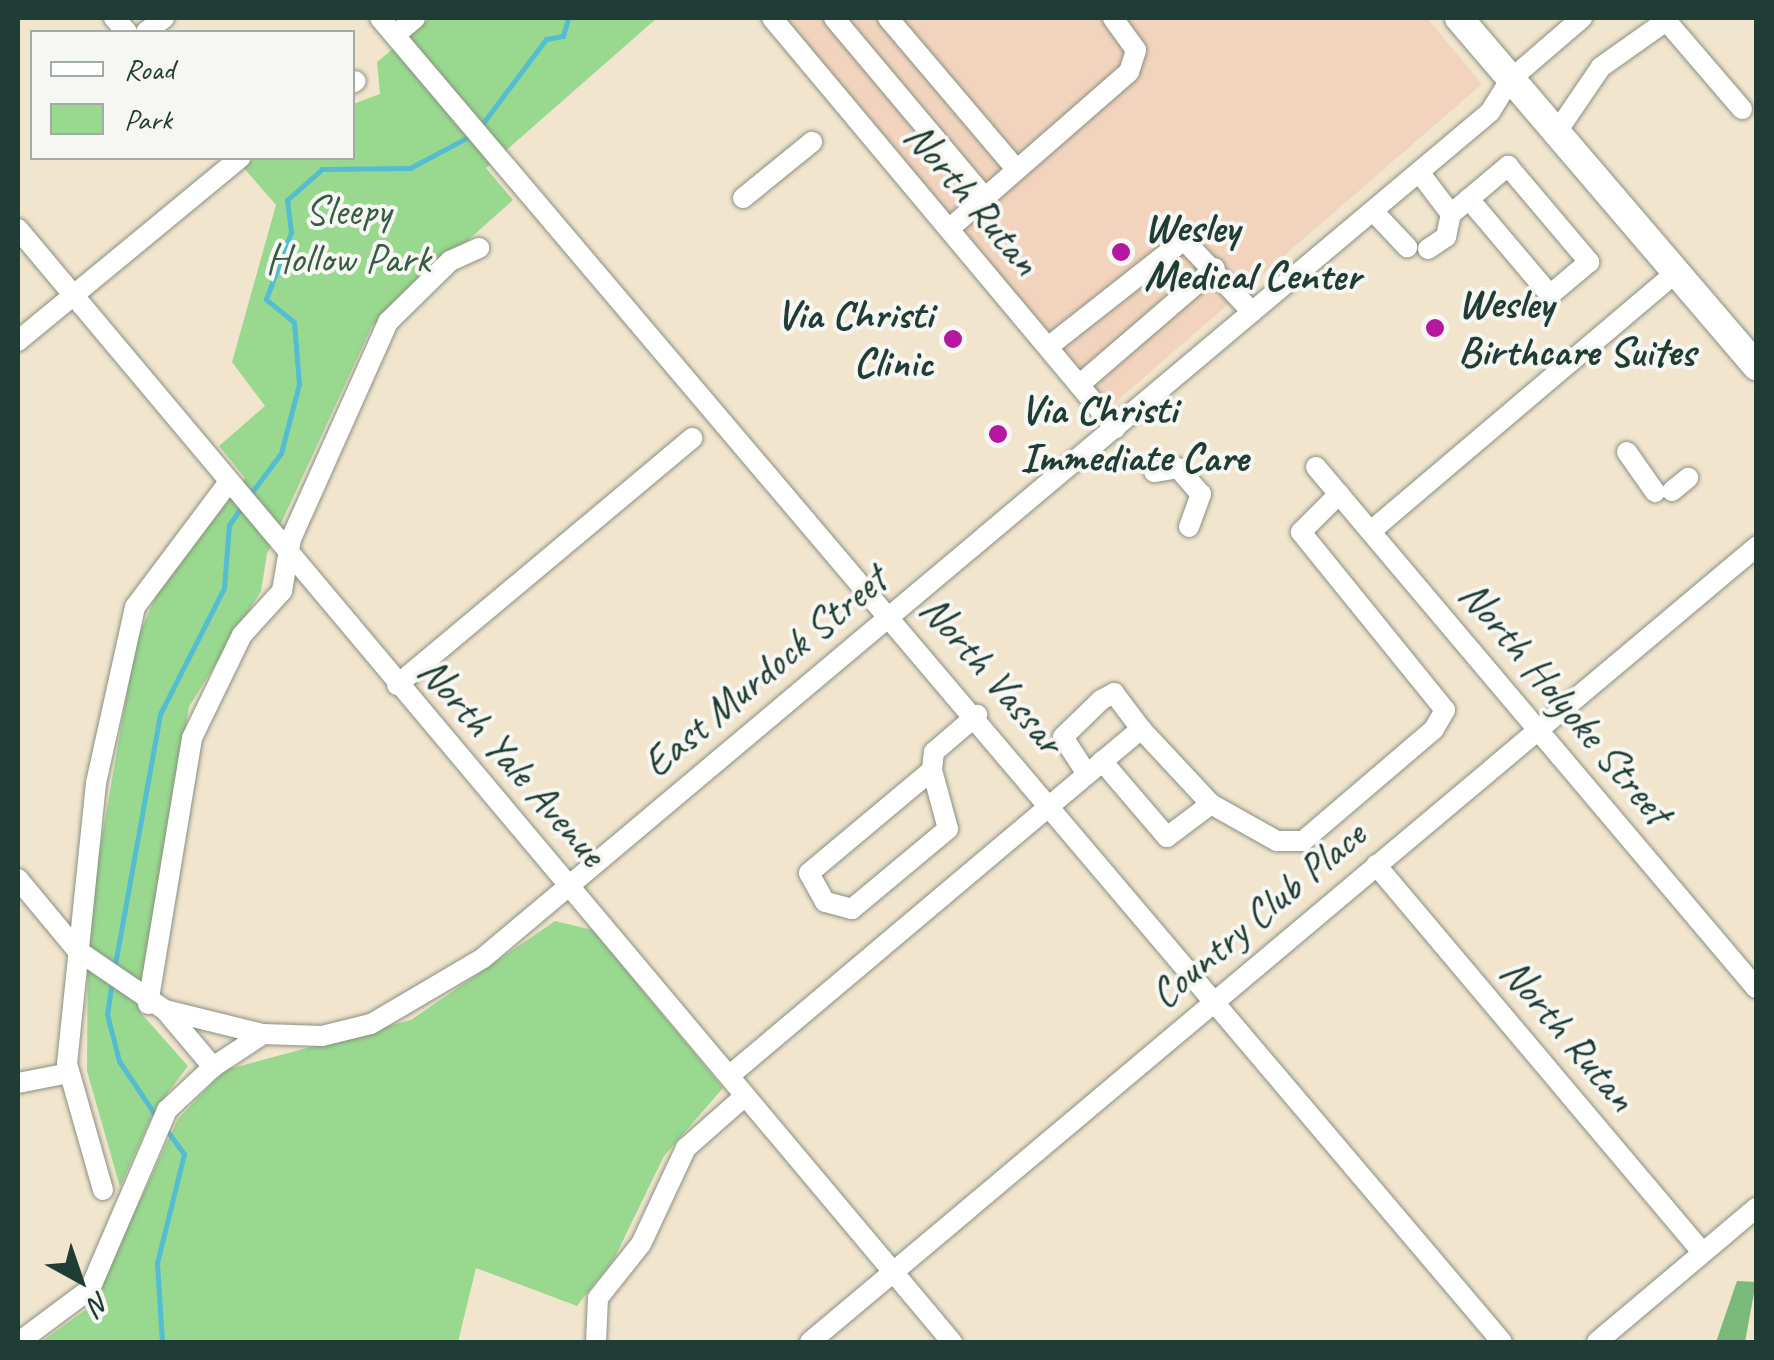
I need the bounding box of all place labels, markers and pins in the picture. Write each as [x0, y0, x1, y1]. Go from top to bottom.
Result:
place label: Wesley Medical Center [1144, 203, 1361, 302]
marker: Wesley Medical Center [1108, 239, 1134, 265]
place label: Wesley Birthcare Suites [1458, 279, 1695, 378]
place label: Via Christi Clinic [777, 290, 933, 388]
marker: Wesley Birthcare Suites [1422, 315, 1448, 341]
marker: Via Christi Clinic [942, 328, 964, 350]
place label: Via Christi Immediate Care [1020, 385, 1250, 484]
marker: Via Christi Immediate Care [985, 421, 1011, 447]

